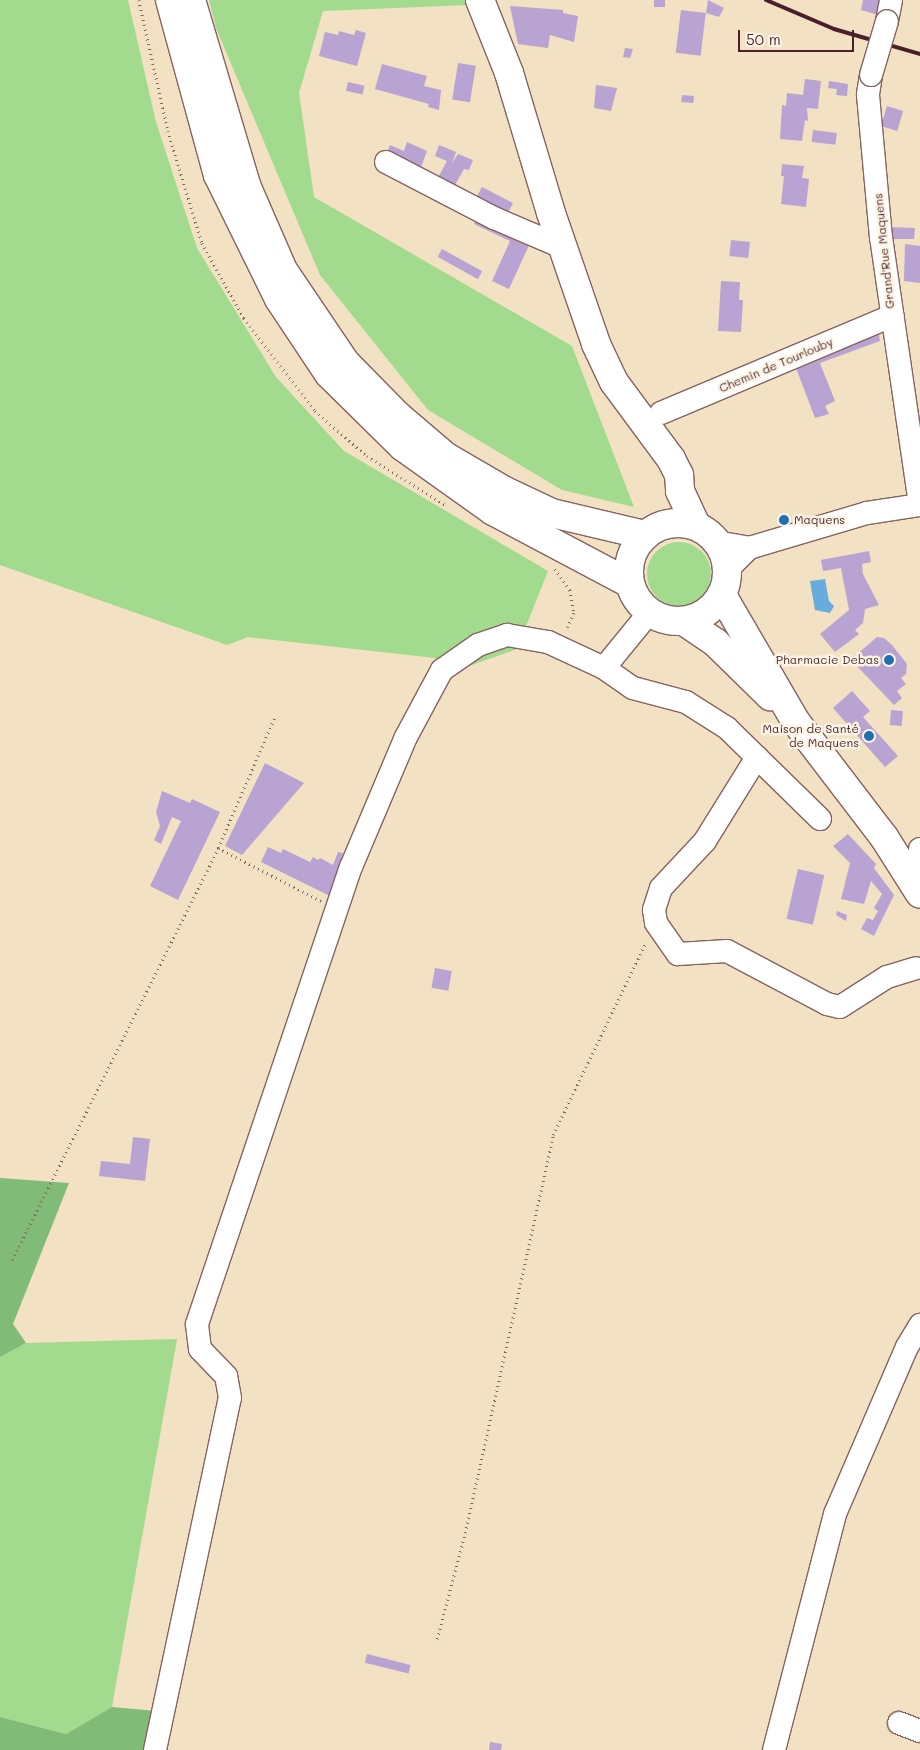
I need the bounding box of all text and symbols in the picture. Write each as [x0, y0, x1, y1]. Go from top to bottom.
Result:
scale bar [740, 20, 856, 52]
text: 50 m [746, 29, 781, 49]
street label: Grand'Rue Maquens [871, 193, 897, 309]
street label: Chemin de Tourlouby [717, 334, 835, 396]
place label: Maquens [794, 513, 845, 527]
marker: Maquens [778, 514, 790, 526]
place label: Pharmacie Debas [776, 653, 879, 667]
marker: Pharmacie Debas [883, 654, 895, 666]
place label: Maison de Santé de Maquens [762, 722, 859, 750]
marker: Maison de Santé de Maquens [863, 730, 875, 742]

